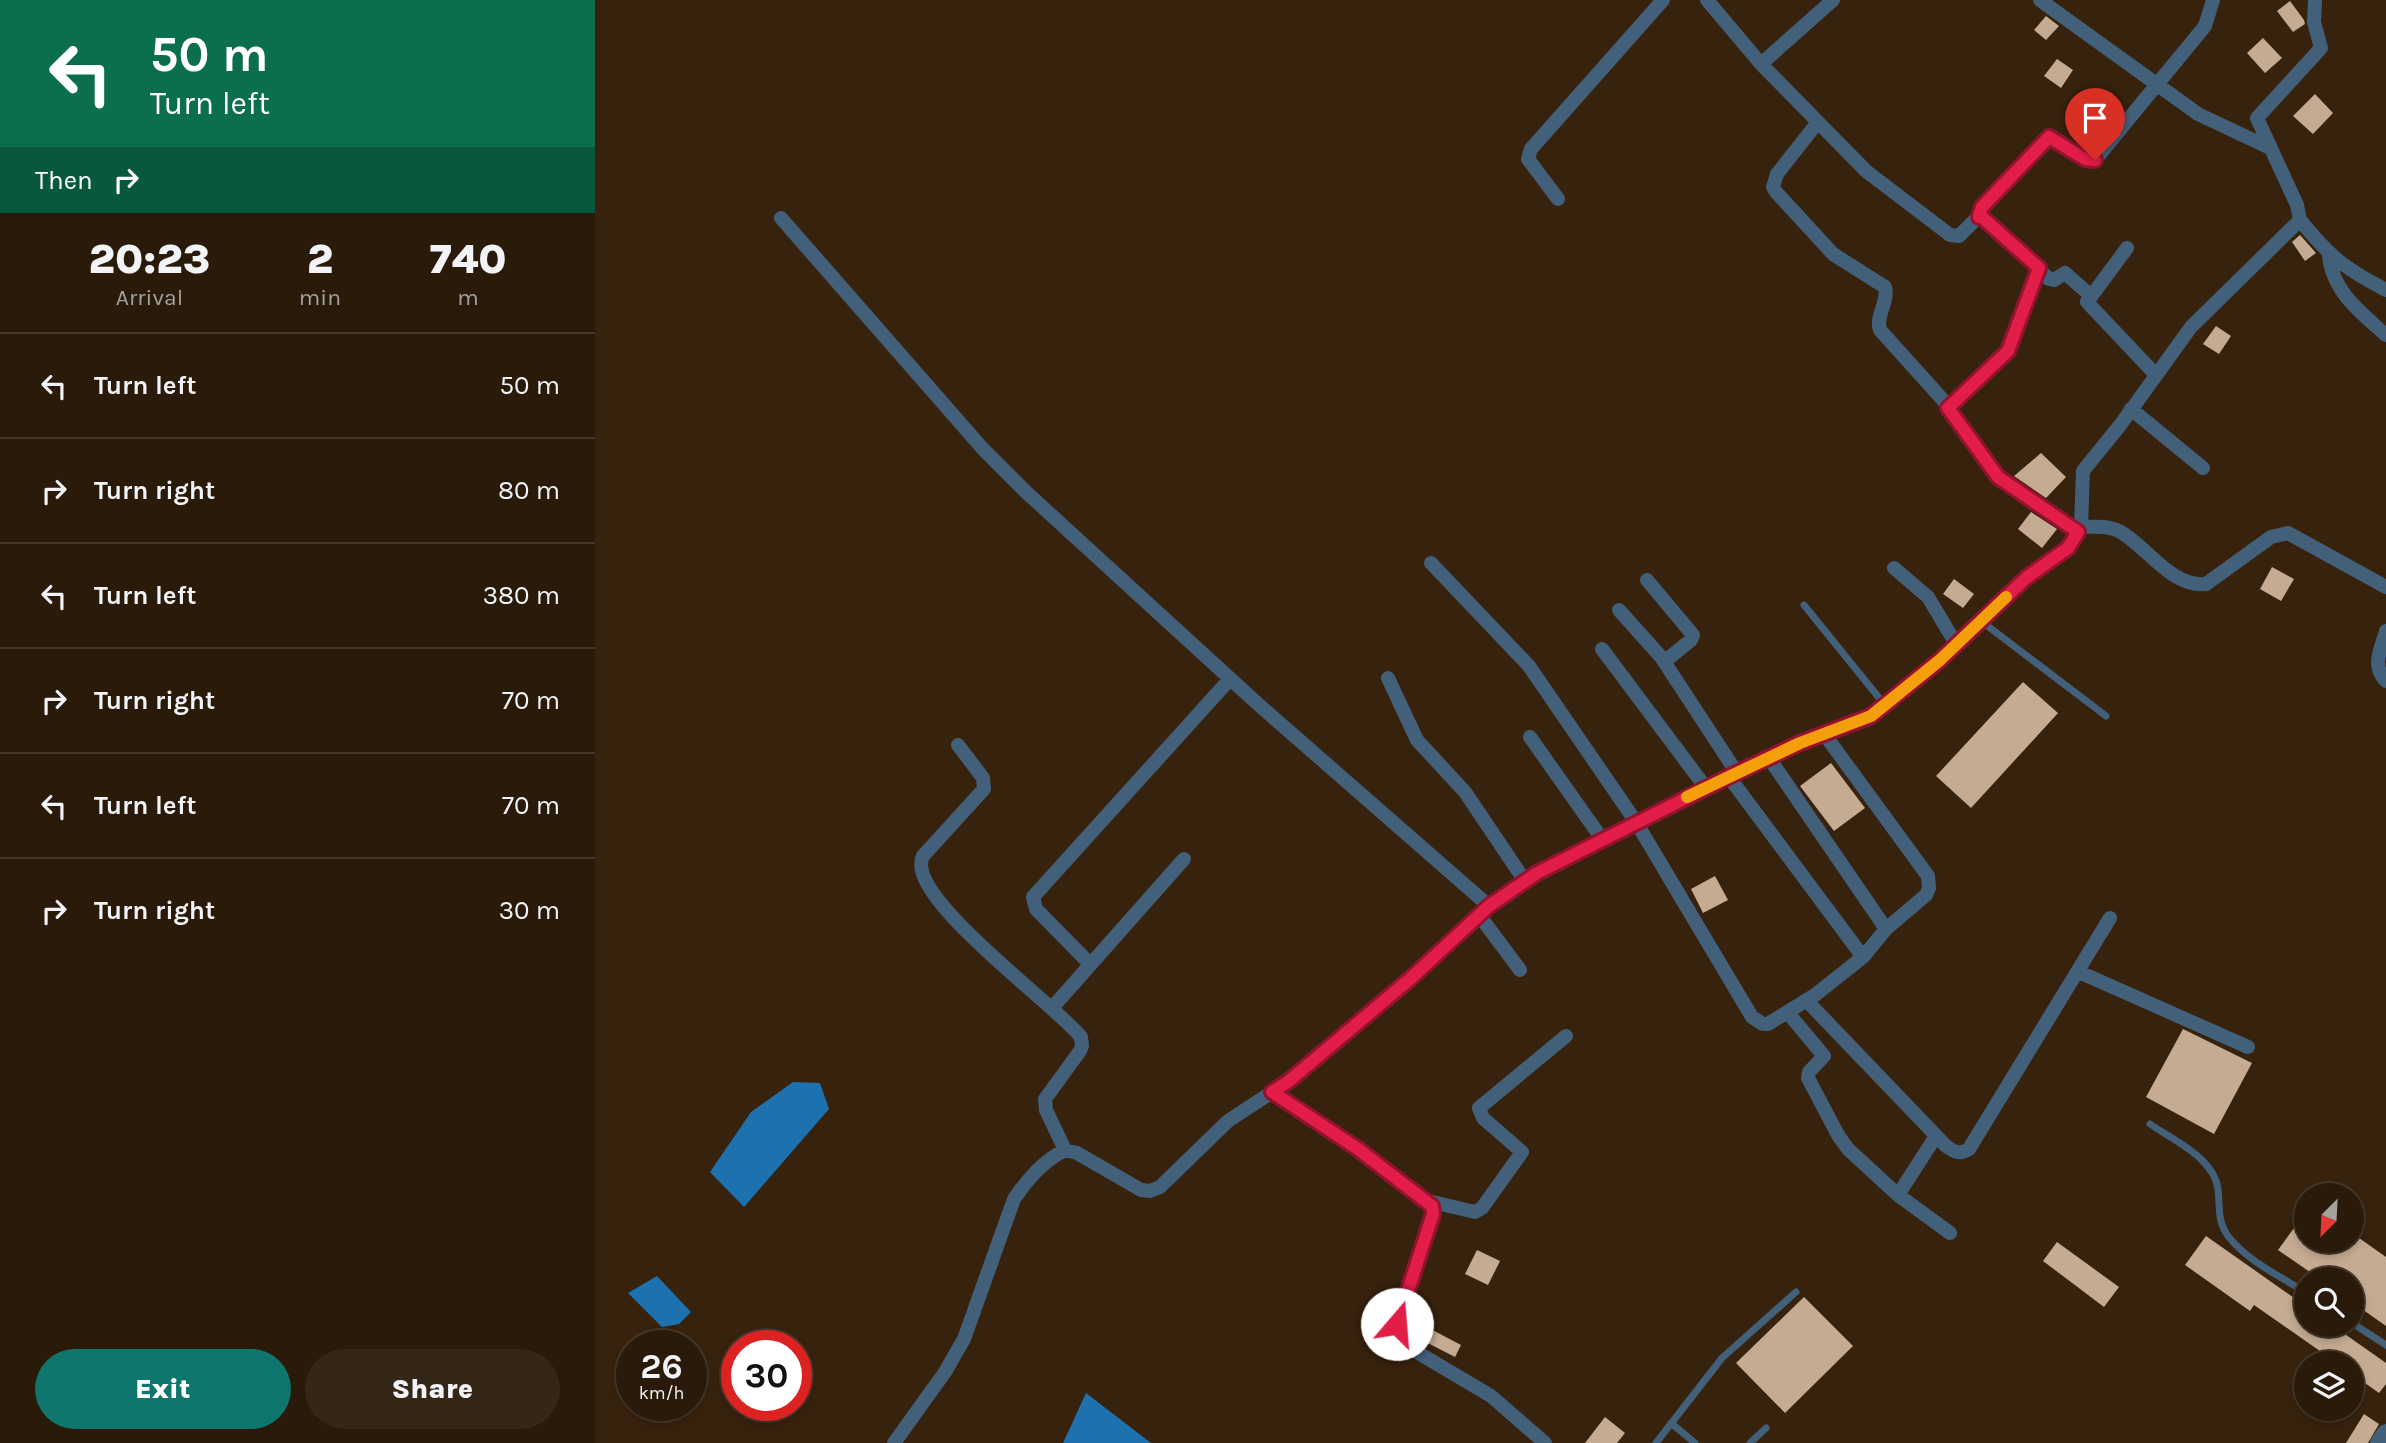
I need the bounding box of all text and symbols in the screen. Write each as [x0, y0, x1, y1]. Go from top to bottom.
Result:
text: 50 m [150, 26, 268, 83]
icon: left [35, 28, 126, 119]
text: Turn left [150, 85, 270, 122]
pin [2065, 88, 2125, 160]
icon: arrive [2076, 99, 2114, 137]
icon: right [107, 161, 145, 199]
text: Then [35, 165, 93, 196]
text: 20:23 [88, 234, 210, 284]
text: 2 [307, 234, 333, 284]
text: 740 [430, 234, 507, 284]
text: Arrival [116, 284, 183, 311]
text: min [299, 284, 341, 311]
text: m [457, 284, 479, 311]
icon: left [35, 367, 73, 405]
text: Turn left [94, 370, 196, 401]
text: 50 m [499, 370, 560, 401]
icon: right [35, 472, 73, 510]
text: Turn right [94, 475, 215, 506]
text: 80 m [498, 475, 560, 506]
icon: left [35, 577, 73, 615]
text: Turn left [94, 580, 196, 611]
text: 380 m [483, 580, 560, 611]
icon: right [35, 682, 73, 720]
text: Turn right [94, 685, 215, 716]
text: 70 m [502, 685, 560, 716]
icon: left [35, 787, 73, 825]
text: Turn left [94, 790, 196, 821]
text: 70 m [502, 790, 560, 821]
icon: right [35, 892, 73, 930]
text: Turn right [94, 895, 215, 926]
text: 30 m [499, 895, 560, 926]
north arrow [2294, 1183, 2364, 1253]
map controls [2294, 1183, 2364, 1421]
button: search [2294, 1267, 2364, 1337]
position arrow [1360, 1287, 1434, 1361]
speed limit sign: 30 [721, 1330, 812, 1421]
text: 26 [640, 1346, 683, 1387]
button: Exit [35, 1349, 291, 1429]
button: Share [305, 1349, 560, 1429]
button: layers [2294, 1351, 2364, 1421]
text: km/h [639, 1382, 684, 1404]

